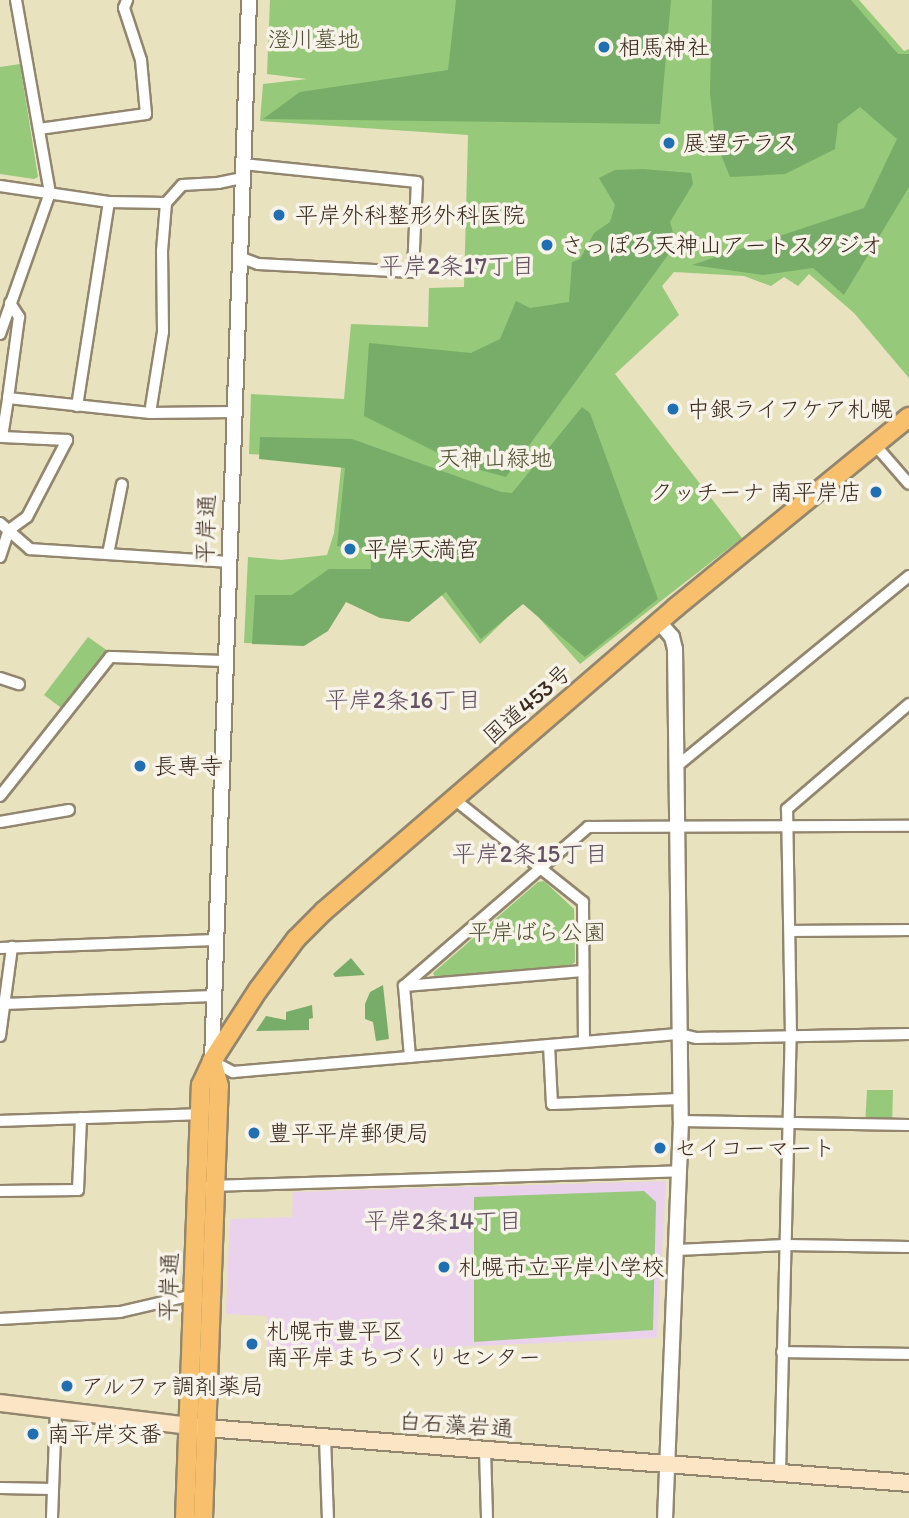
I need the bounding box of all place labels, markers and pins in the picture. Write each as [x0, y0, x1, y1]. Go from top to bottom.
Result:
place label: 相馬神社 [618, 33, 710, 61]
marker: 相馬神社 [596, 39, 612, 55]
place label: 展望テラス [683, 129, 798, 157]
marker: 展望テラス [661, 135, 677, 151]
place label: 平岸外科整形外科医院 [295, 201, 525, 229]
marker: 平岸外科整形外科医院 [269, 205, 289, 225]
place label: さっぽろ天神山アートスタジオ [561, 231, 882, 259]
marker: さっぽろ天神山アートスタジオ [539, 237, 555, 253]
place label: 中銀ライフケア札幌 [687, 395, 894, 423]
marker: 中銀ライフケア札幌 [665, 401, 681, 417]
place label: クッチーナ 南平岸店 [650, 478, 862, 506]
marker: クッチーナ 南平岸店 [868, 484, 884, 500]
place label: 平岸天満宮 [364, 535, 479, 563]
marker: 平岸天満宮 [342, 541, 358, 557]
place label: 長専寺 [154, 752, 223, 780]
marker: 長専寺 [132, 758, 148, 774]
place label: 豊平平岸郵便局 [268, 1119, 429, 1147]
marker: 豊平平岸郵便局 [246, 1125, 262, 1141]
place label: セイコーマート [674, 1134, 835, 1162]
marker: セイコーマート [652, 1140, 668, 1156]
place label: 札幌市立平岸小学校 [458, 1253, 665, 1281]
marker: 札幌市立平岸小学校 [436, 1259, 452, 1275]
place label: 札幌市豊平区 南平岸まちづくりセンター [266, 1317, 542, 1371]
marker: 札幌市豊平区 南平岸まちづくりセンター [244, 1336, 260, 1352]
place label: アルファ調剤薬局 [81, 1372, 265, 1400]
marker: アルファ調剤薬局 [59, 1378, 75, 1394]
place label: 南平岸交番 [47, 1420, 162, 1448]
marker: 南平岸交番 [25, 1426, 41, 1442]

